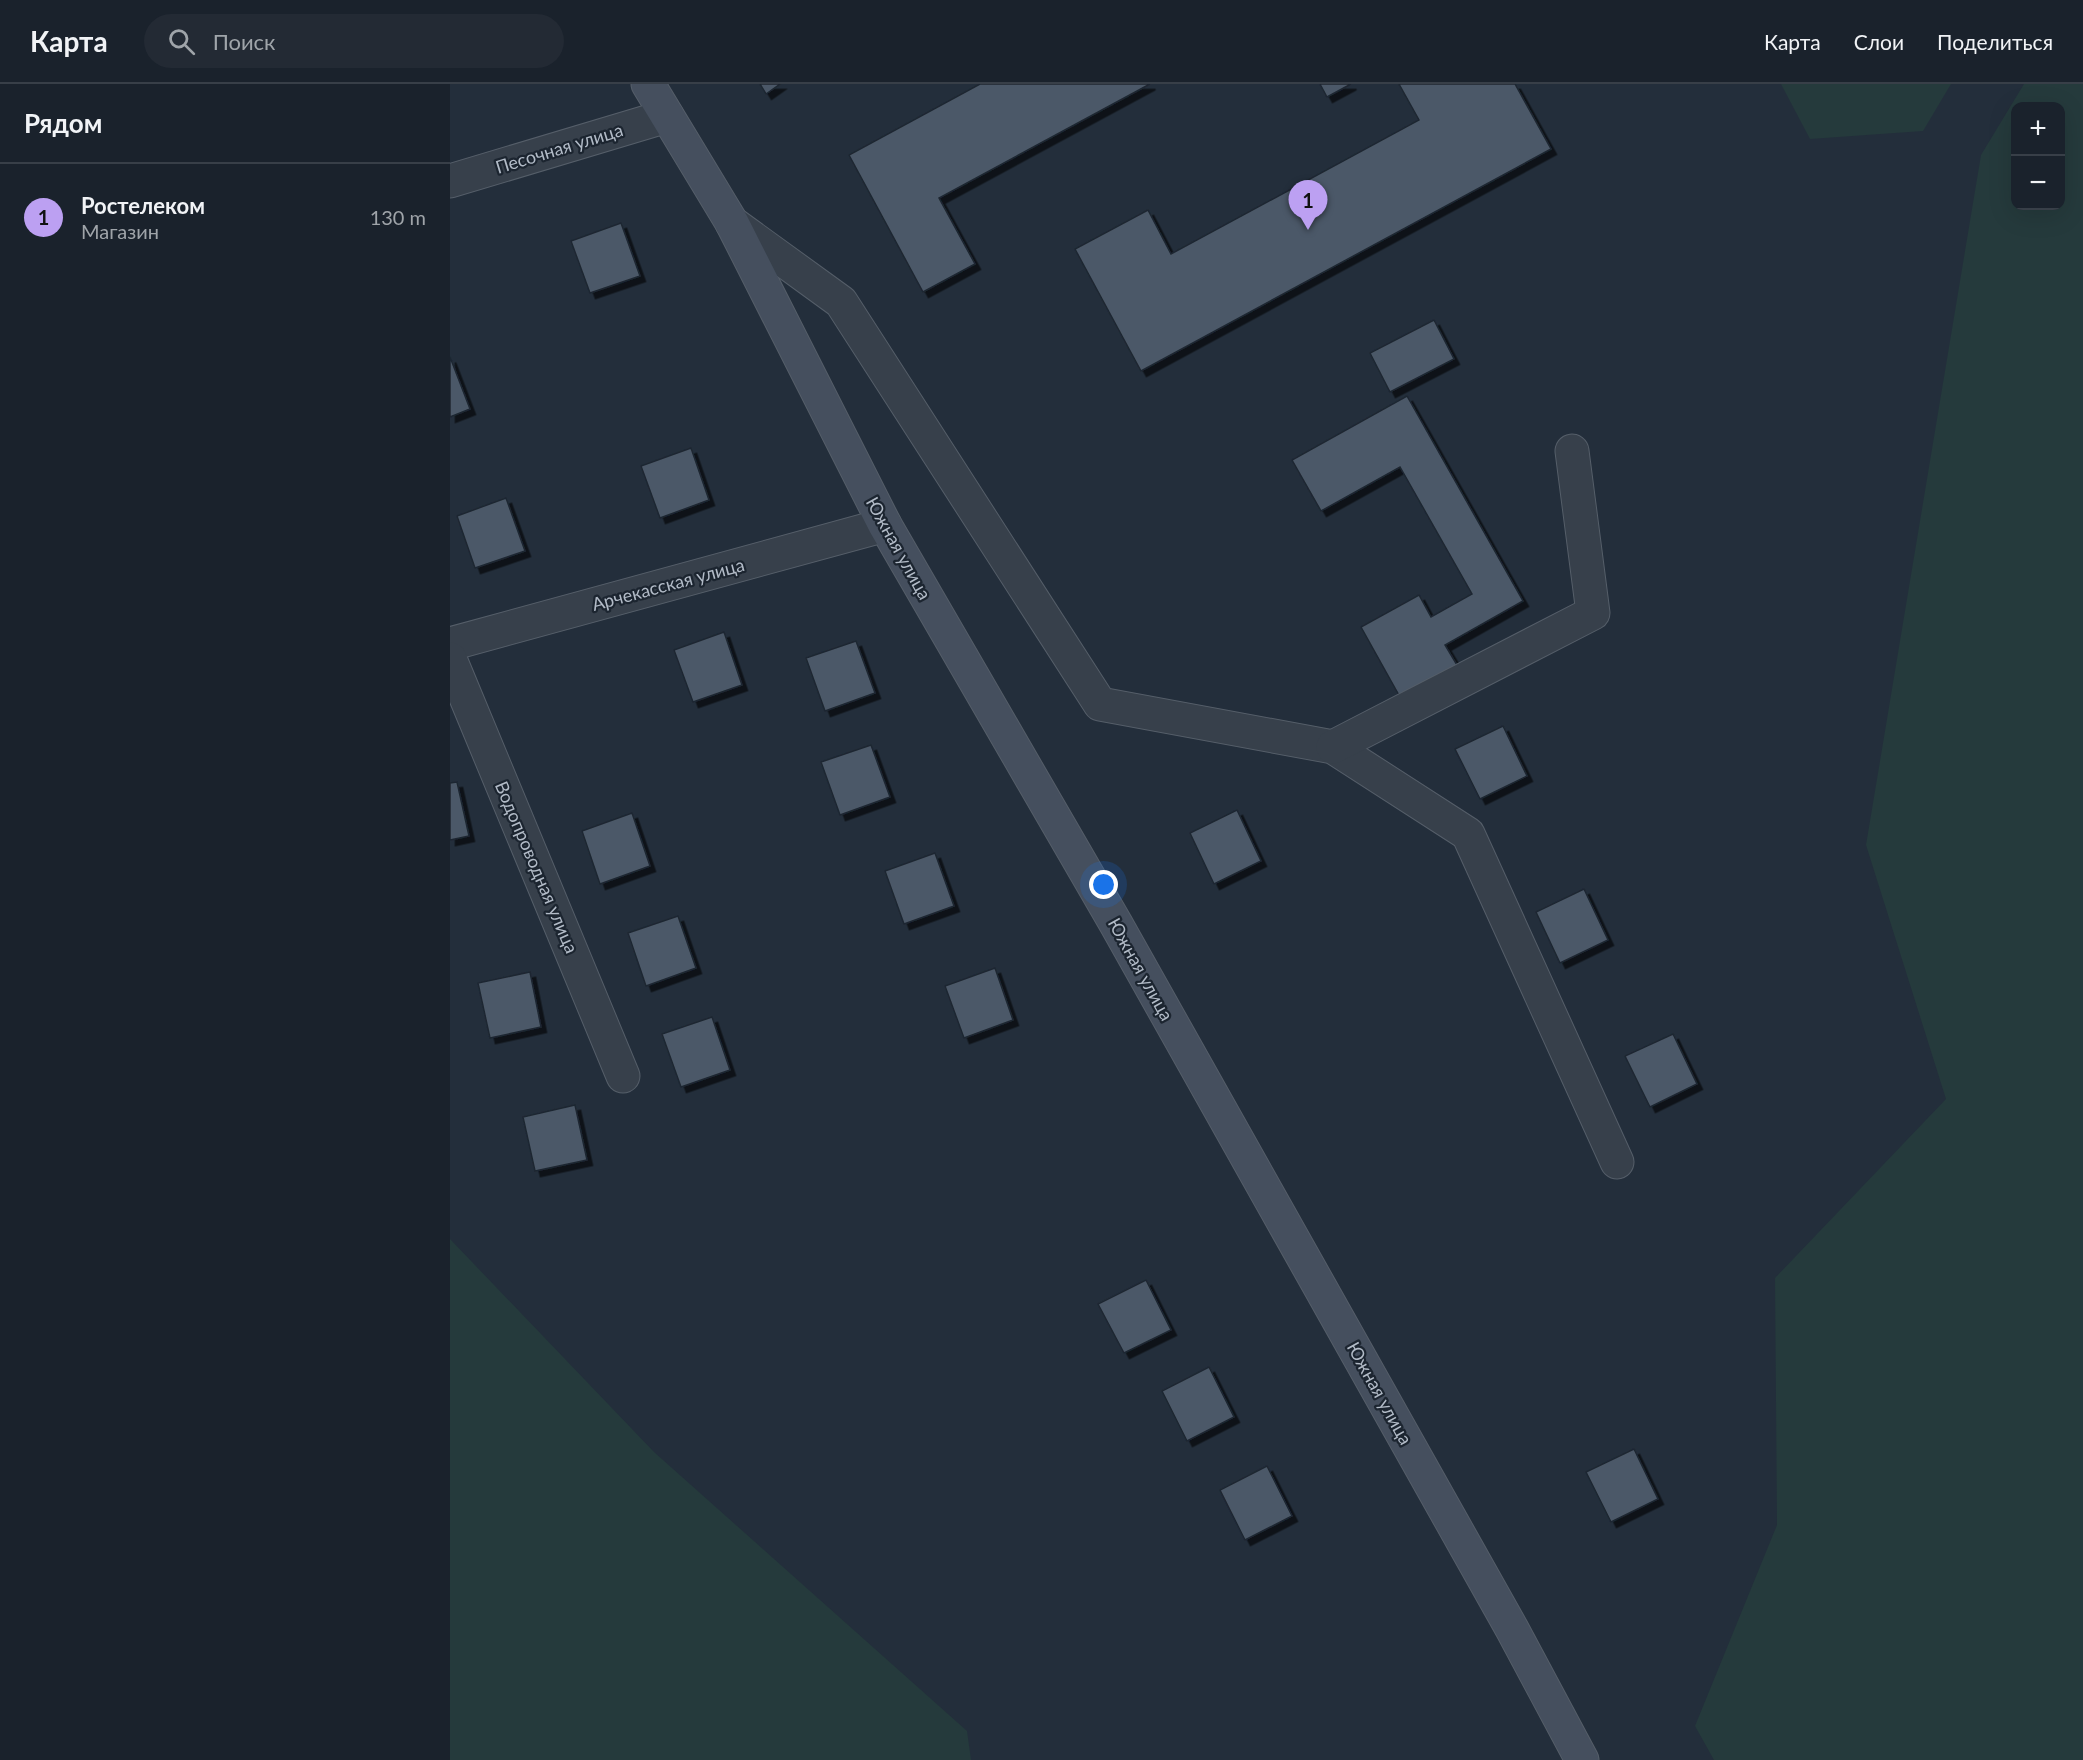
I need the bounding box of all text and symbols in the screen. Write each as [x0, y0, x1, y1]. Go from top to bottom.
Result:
search box [144, 14, 564, 68]
text: Карта [30, 24, 108, 58]
icon: search [165, 25, 198, 58]
text: Поиск [213, 28, 276, 55]
text: Карта [1764, 29, 1821, 54]
text: Слои [1854, 29, 1904, 54]
text: Поделиться [1937, 29, 2053, 54]
map controls [2011, 102, 2065, 210]
button: + [2011, 102, 2065, 156]
text: Рядом [24, 107, 102, 139]
street label: Песочная улица [493, 118, 625, 178]
button: − [2011, 156, 2065, 210]
pin: 1 [1288, 180, 1328, 230]
text: Ростелеком [81, 192, 205, 219]
text: 1 [38, 205, 49, 229]
text: 130 m [370, 205, 426, 229]
text: Магазин [81, 219, 159, 243]
street label: Южная улица [862, 493, 936, 603]
street label: Арчекасская улица [589, 553, 747, 615]
street label: Водопроводная улица [491, 778, 583, 956]
your location [1089, 870, 1118, 899]
street label: Южная улица [1104, 914, 1178, 1024]
street label: Южная улица [1343, 1338, 1417, 1448]

